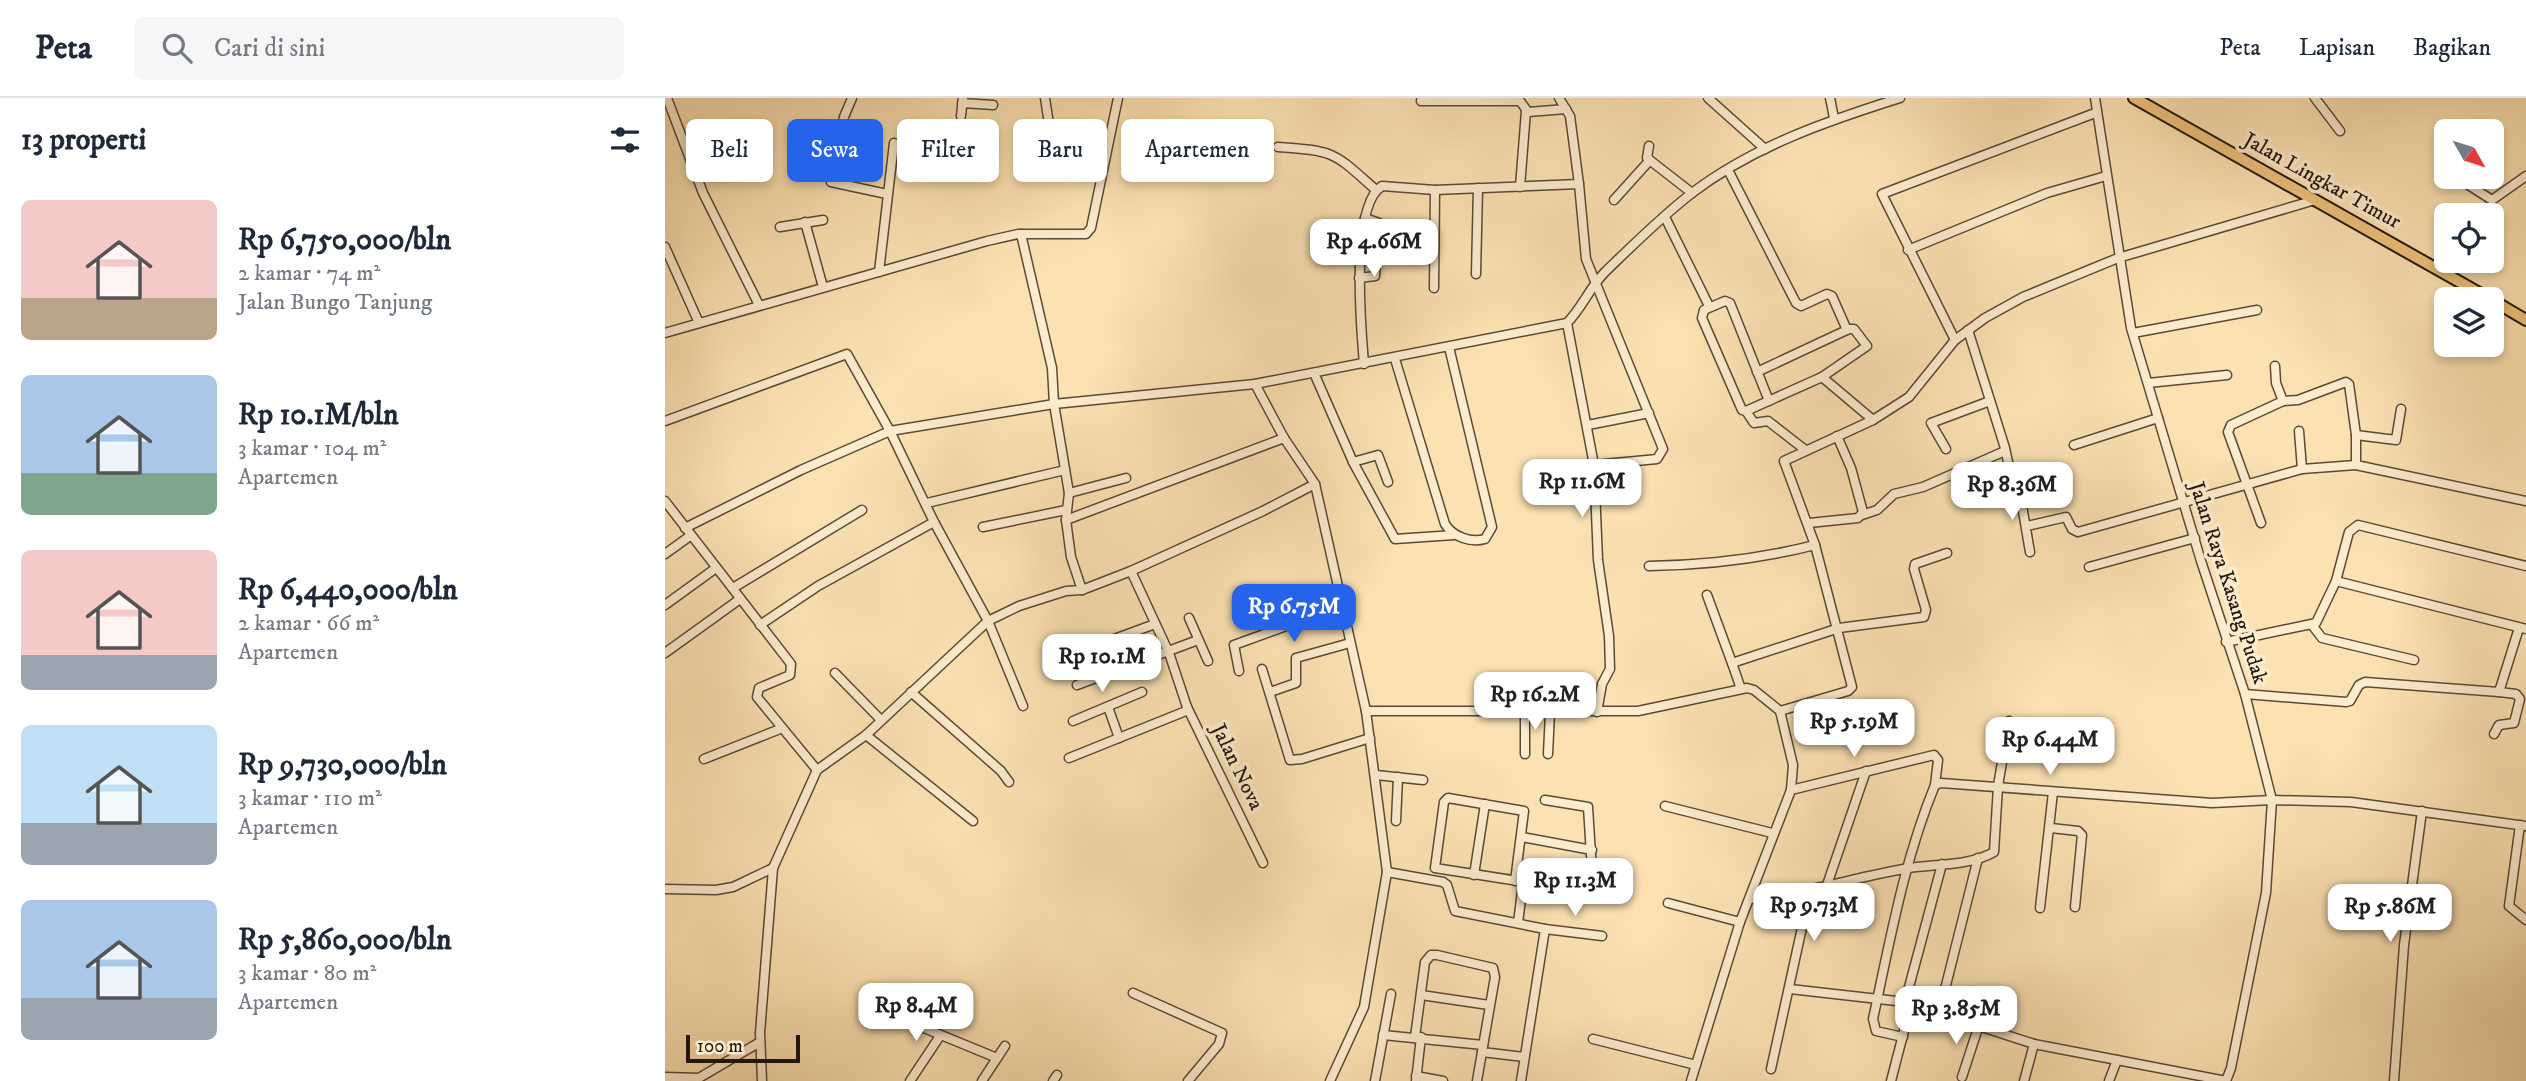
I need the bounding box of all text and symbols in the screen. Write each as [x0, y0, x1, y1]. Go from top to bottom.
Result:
search box [134, 17, 624, 80]
text: Peta [35, 28, 92, 69]
icon: search [158, 29, 196, 67]
text: Cari di sini [214, 32, 325, 65]
text: Peta [2219, 33, 2261, 63]
text: Lapisan [2299, 33, 2375, 63]
text: Bagikan [2413, 33, 2491, 63]
chip: Beli [686, 119, 773, 182]
chip: Sewa [787, 119, 883, 182]
chip: Filter [897, 119, 999, 182]
chip: Baru [1013, 119, 1107, 182]
chip: Apartemen [1121, 119, 1274, 182]
north arrow [2434, 119, 2504, 189]
map controls [2434, 119, 2504, 357]
icon: filters [606, 121, 644, 159]
text: 13 properti [21, 122, 146, 159]
street label: Jalan Lingkar Timur [2237, 126, 2405, 235]
button: locate [2434, 203, 2504, 273]
pin: Rp 4.66M [1302, 220, 1446, 279]
text: Rp 6,750,000/bln [238, 222, 451, 259]
text: Rp 4.66M [1326, 227, 1422, 256]
icon: home [77, 228, 161, 312]
text: 2 kamar · 74 m² [238, 259, 380, 288]
button: layers [2434, 287, 2504, 357]
text: Jalan Bungo Tanjung [238, 288, 432, 317]
text: Rp 10.1M/bln [238, 397, 399, 434]
icon: home [77, 403, 161, 487]
text: 3 kamar · 104 m² [238, 434, 387, 463]
pin: Rp 11.6M [1510, 460, 1654, 519]
pin: Rp 8.36M [1940, 462, 2084, 522]
text: Apartemen [238, 463, 338, 492]
text: Rp 11.6M [1538, 467, 1626, 496]
text: Rp 8.36M [1967, 470, 2057, 499]
street label: Jalan Raya Kasang Pudak [2182, 477, 2273, 688]
text: Rp 6,440,000/bln [238, 572, 458, 609]
icon: home [77, 578, 161, 662]
pin: Rp 6.75M [1222, 584, 1366, 644]
text: Rp 6.75M [1248, 592, 1340, 621]
text: 2 kamar · 66 m² [238, 609, 379, 638]
pin: Rp 10.1M [1030, 634, 1174, 694]
text: Apartemen [238, 638, 338, 667]
text: Rp 10.1M [1058, 642, 1146, 671]
pin: Rp 16.2M [1463, 672, 1607, 732]
text: Rp 16.2M [1490, 680, 1580, 709]
pin: Rp 5.19M [1782, 700, 1926, 759]
text: Rp 5.19M [1810, 707, 1898, 736]
street label: Jalan Nova [1204, 718, 1269, 814]
pin: Rp 6.44M [1978, 718, 2122, 777]
text: Rp 6.44M [2002, 725, 2098, 754]
text: Rp 9,730,000/bln [238, 747, 447, 784]
icon: home [77, 753, 161, 837]
text: 3 kamar · 110 m² [238, 784, 382, 813]
text: Apartemen [238, 813, 338, 842]
pin: Rp 11.3M [1503, 858, 1647, 918]
text: Rp 11.3M [1533, 866, 1617, 895]
pin: Rp 9.73M [1742, 884, 1886, 943]
pin: Rp 5.86M [2318, 884, 2462, 944]
text: Rp 9.73M [1769, 891, 1859, 920]
text: Rp 5.86M [2344, 892, 2436, 921]
text: Rp 5,860,000/bln [238, 922, 452, 959]
icon: home [77, 928, 161, 1012]
text: 3 kamar · 80 m² [238, 959, 377, 988]
pin: Rp 8.4M [851, 984, 981, 1043]
pin: Rp 3.85M [1884, 986, 2028, 1046]
text: Apartemen [238, 988, 338, 1017]
text: Rp 8.4M [874, 991, 958, 1020]
text: Rp 3.85M [1911, 994, 2001, 1023]
scale bar [686, 1032, 800, 1064]
text: 100 m [697, 1035, 743, 1058]

